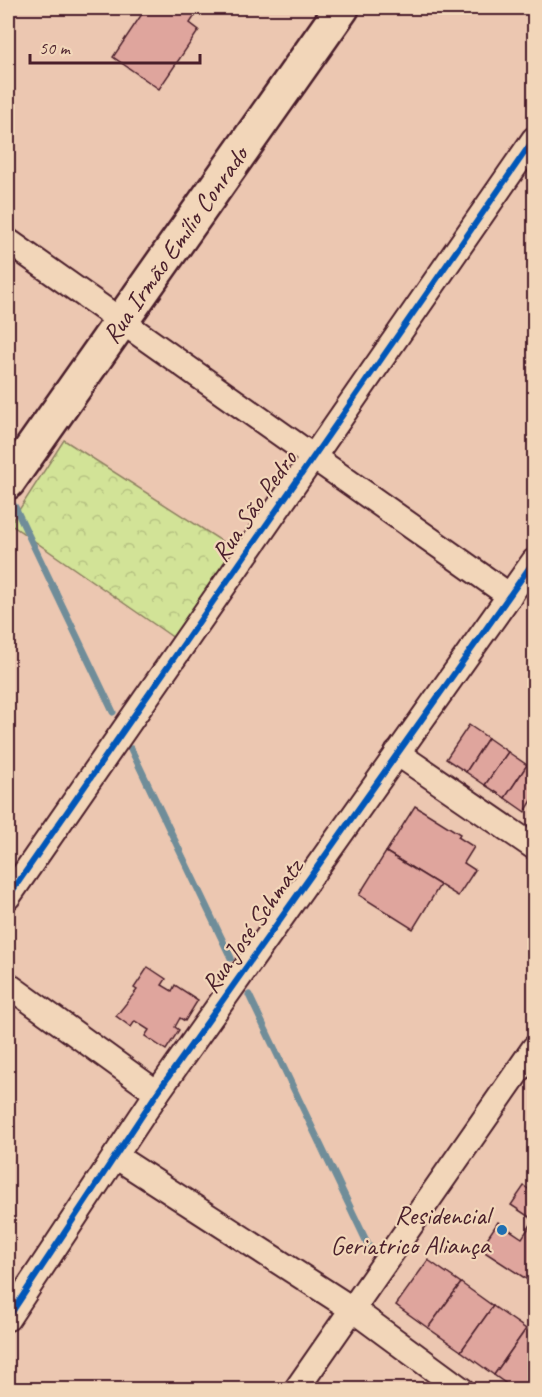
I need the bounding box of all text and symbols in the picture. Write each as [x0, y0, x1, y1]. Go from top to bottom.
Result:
scale bar [30, 27, 200, 65]
text: 50 m [39, 37, 72, 59]
street label: Rua Irmão Emílio Conrado [95, 138, 257, 350]
street label: Rua São Pedro [204, 443, 305, 568]
street label: Rua José Schmatz [194, 850, 312, 999]
place label: Residencial Geriatrico Aliança [331, 1199, 495, 1262]
marker: Residencial Geriatrico Aliança [495, 1223, 509, 1237]

